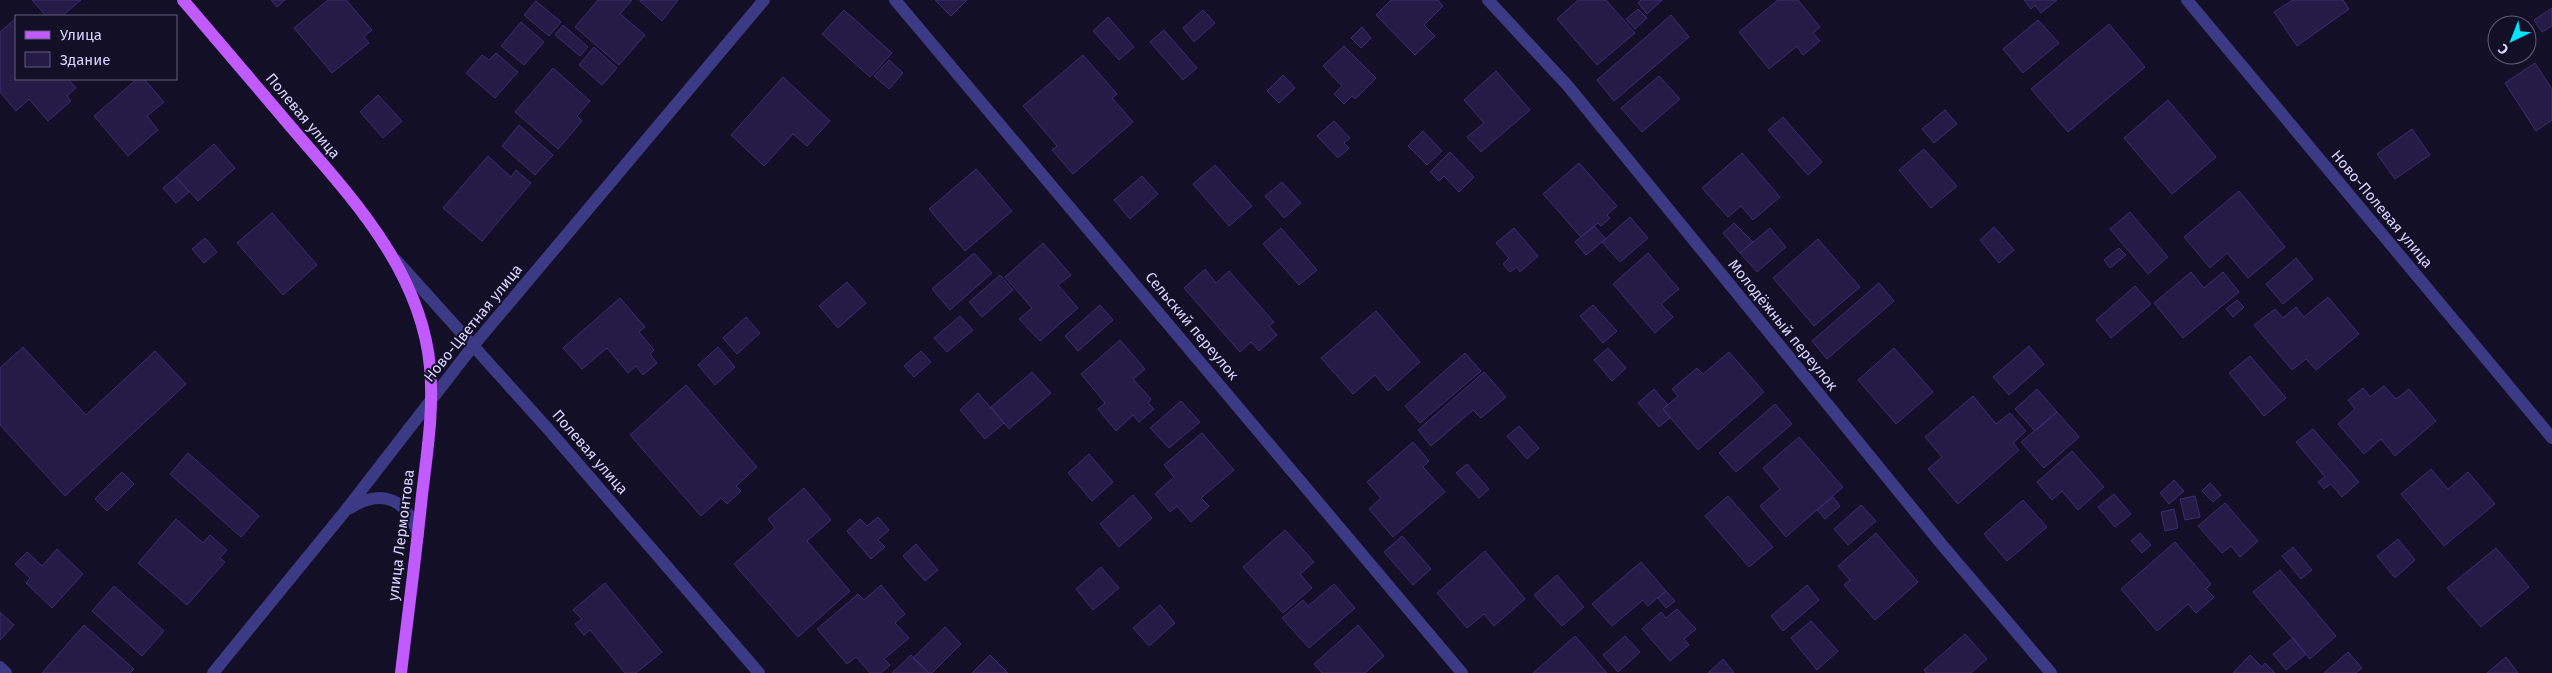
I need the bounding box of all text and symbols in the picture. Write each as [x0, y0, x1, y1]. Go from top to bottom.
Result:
legend [15, 15, 178, 80]
north arrow [2487, 15, 2537, 65]
text: Улица [60, 26, 102, 44]
text: С [2495, 40, 2512, 58]
text: Здание [60, 51, 110, 69]
street label: Полевая улица [262, 70, 344, 162]
street label: Ново-Полевая улица [2327, 146, 2437, 272]
street label: Молодёжный переулок [1724, 256, 1842, 395]
street label: Ново-Цветная улица [420, 261, 526, 385]
street label: Сельский переулок [1141, 268, 1243, 384]
street label: Полевая улица [548, 406, 632, 498]
street label: улица Лермонтова [384, 468, 418, 602]

